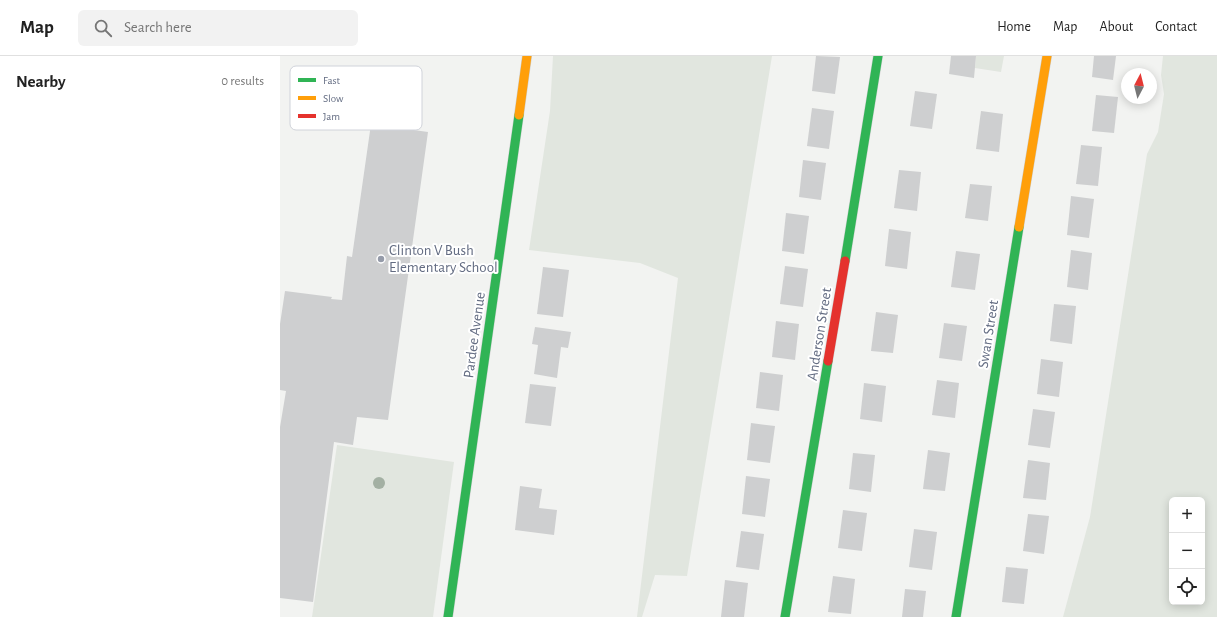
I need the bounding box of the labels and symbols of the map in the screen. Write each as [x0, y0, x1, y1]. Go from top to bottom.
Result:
legend [290, 66, 422, 130]
north arrow [1121, 68, 1157, 104]
text: Fast [323, 75, 341, 86]
text: Slow [323, 93, 344, 104]
text: Jam [323, 111, 340, 122]
place label: Clinton V Bush Elementary School [389, 243, 498, 275]
marker: Clinton V Bush Elementary School [376, 254, 386, 264]
street label: Anderson Street [805, 286, 834, 382]
street label: Pardee Avenue [461, 291, 488, 379]
street label: Swan Street [976, 299, 1001, 369]

